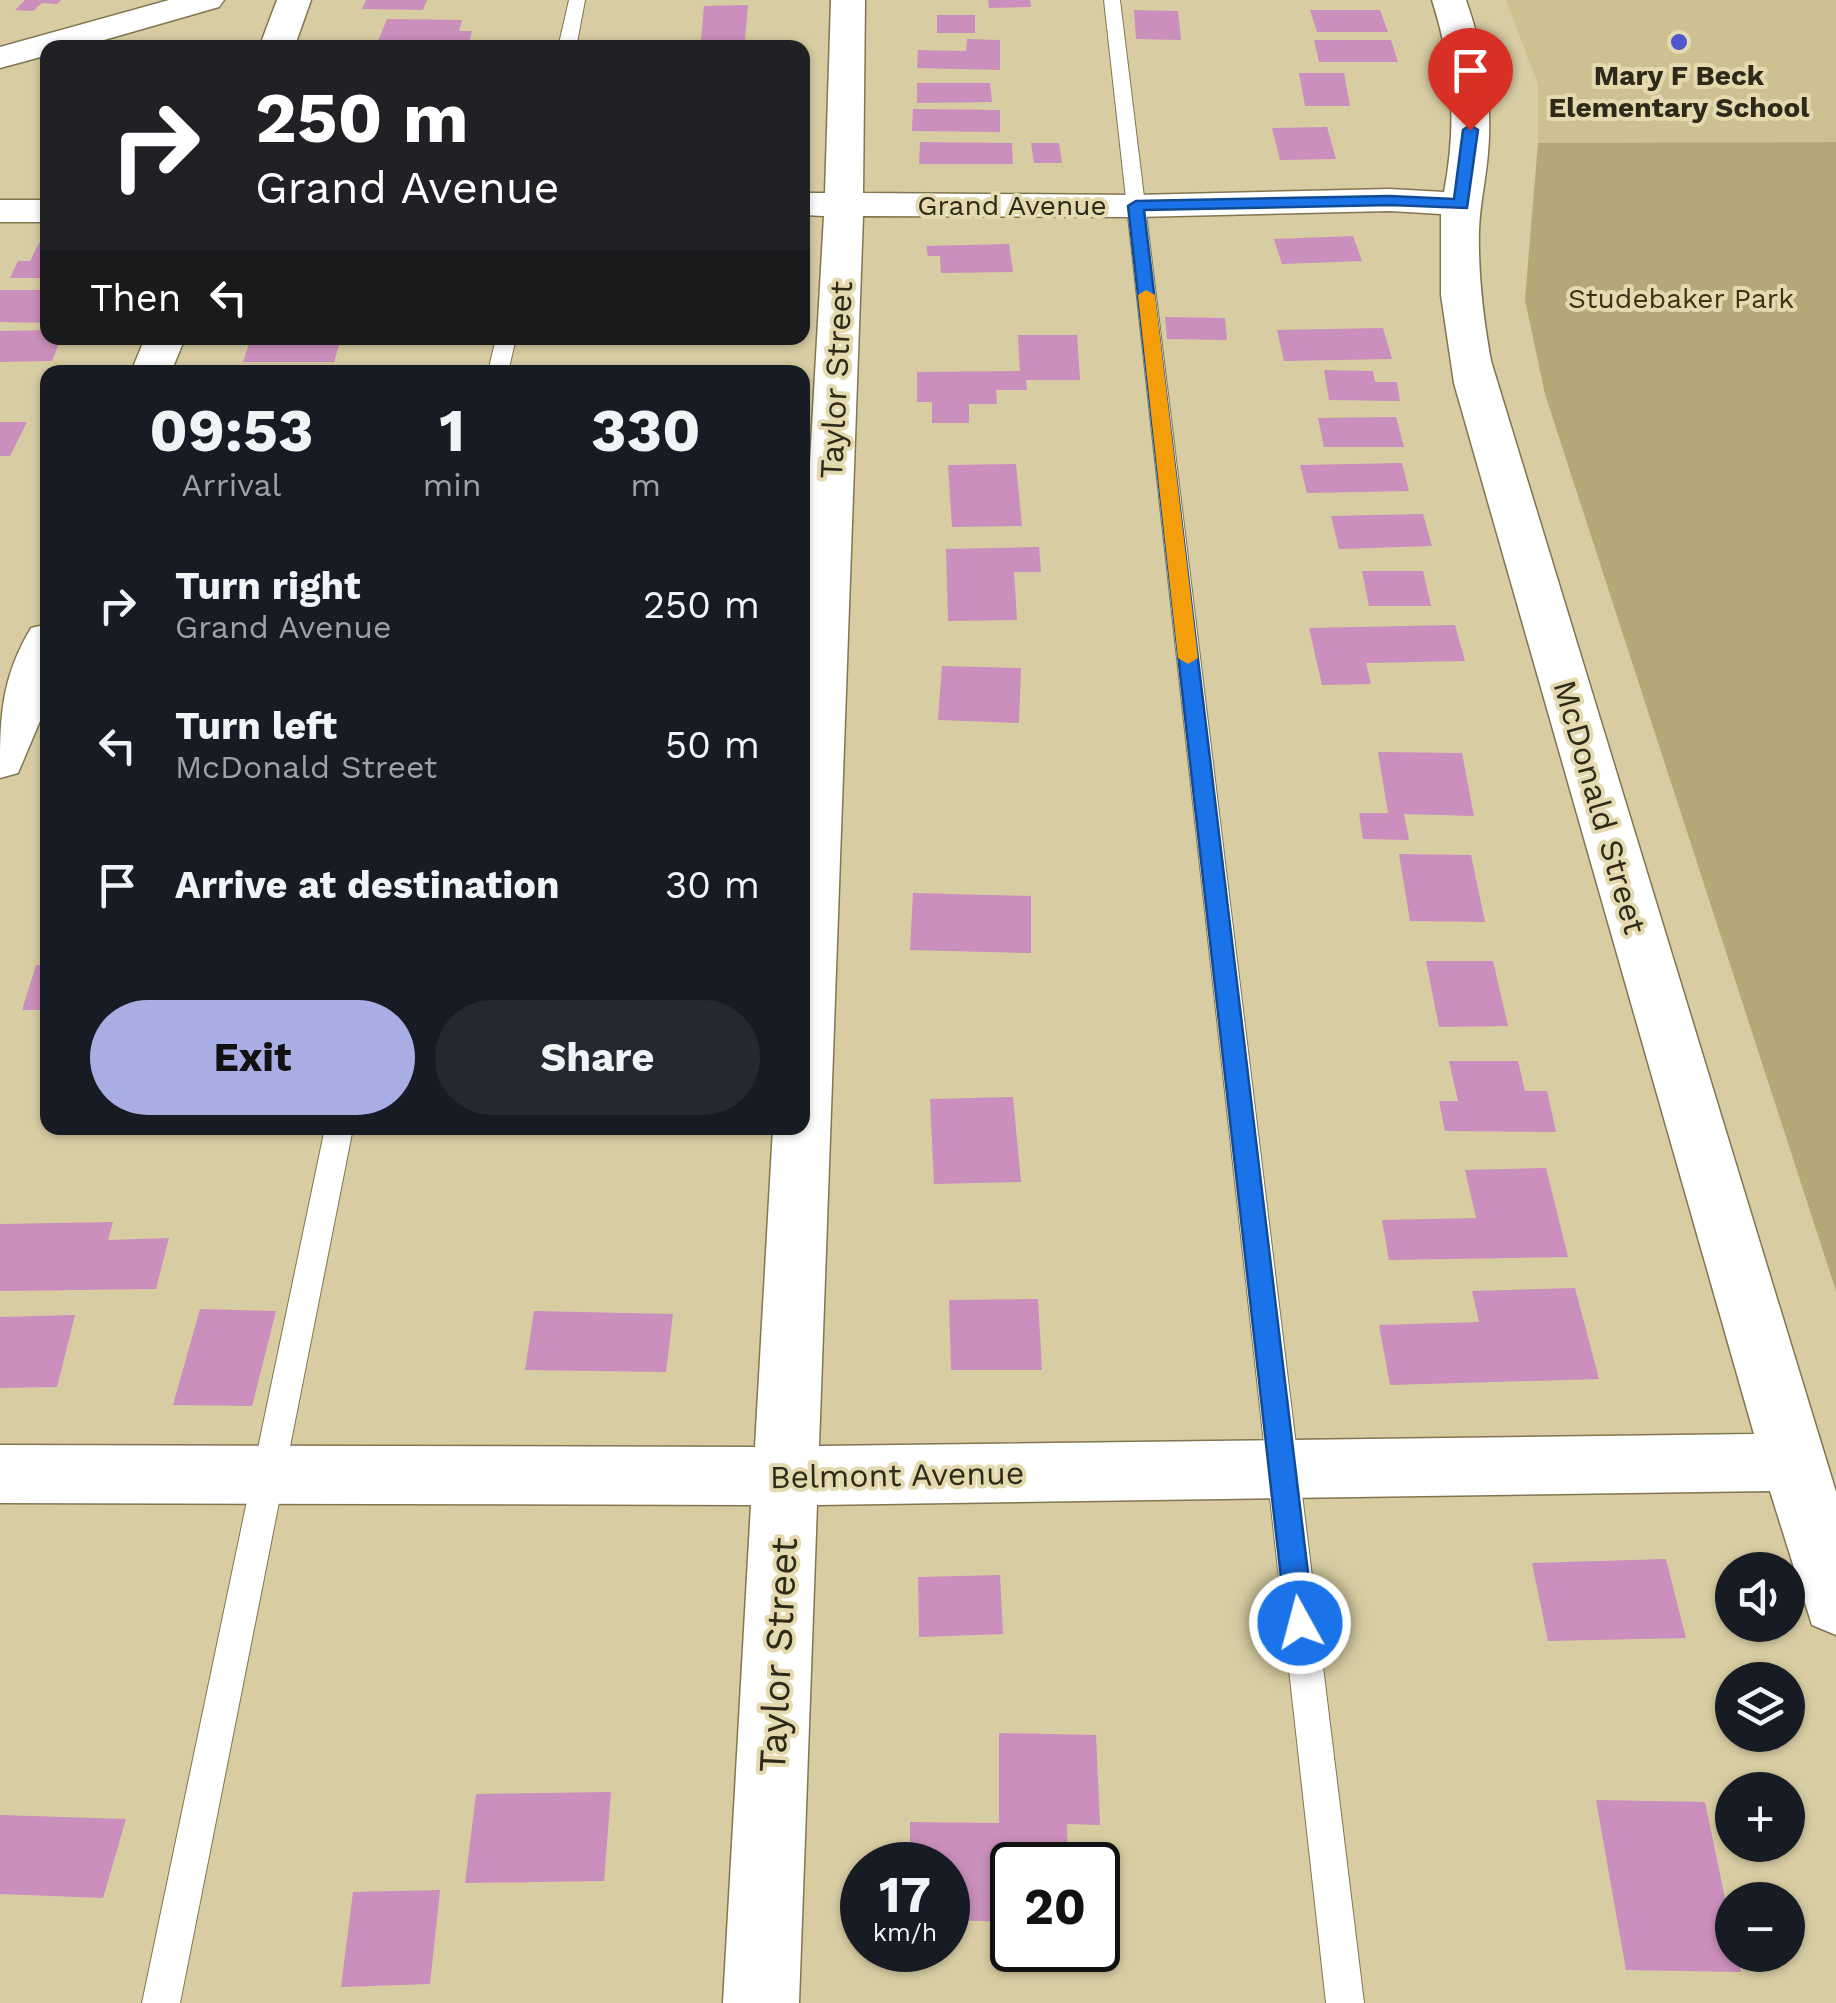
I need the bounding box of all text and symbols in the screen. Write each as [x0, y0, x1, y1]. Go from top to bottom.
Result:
pin [1428, 28, 1513, 131]
marker: Mary F Beck Elementary School [1668, 31, 1690, 53]
icon: arrive [1443, 43, 1498, 98]
place label: Mary F Beck Elementary School [1549, 59, 1810, 124]
text: 250 m [255, 77, 469, 159]
icon: right [90, 80, 220, 210]
text: Grand Avenue [255, 161, 560, 214]
street label: Grand Avenue [917, 189, 1107, 222]
icon: left [201, 270, 256, 325]
text: Then [90, 276, 181, 320]
street label: Taylor Street [812, 280, 860, 480]
park label: Studebaker Park [1568, 282, 1794, 315]
text: 09:53 [149, 395, 314, 466]
text: 1 [439, 395, 465, 466]
text: 330 [591, 395, 701, 466]
text: Arrival [181, 466, 281, 504]
text: min [423, 466, 482, 504]
text: m [631, 466, 661, 504]
text: Turn right [175, 564, 361, 608]
icon: right [90, 578, 145, 633]
text: 250 m [643, 583, 760, 627]
text: Grand Avenue [175, 608, 392, 646]
street label: McDonald Street [1546, 676, 1654, 938]
text: Turn left [175, 704, 337, 748]
icon: left [90, 718, 145, 773]
text: 50 m [665, 723, 760, 767]
text: McDonald Street [175, 748, 437, 786]
icon: arrive [90, 858, 145, 913]
text: Arrive at destination [175, 863, 560, 907]
text: 30 m [665, 863, 760, 907]
button: Exit [90, 1000, 415, 1115]
button: Share [435, 1000, 760, 1115]
street label: Belmont Avenue [769, 1454, 1025, 1496]
street label: Taylor Street [750, 1536, 806, 1774]
map controls [1715, 1552, 1805, 1972]
button: sound [1715, 1552, 1805, 1642]
position arrow [1248, 1571, 1352, 1675]
button: layers [1715, 1662, 1805, 1752]
button: + [1715, 1772, 1805, 1862]
speed limit sign: 20 [990, 1842, 1120, 1972]
text: 17 [879, 1865, 931, 1924]
button: − [1715, 1882, 1805, 1972]
text: km/h [873, 1918, 937, 1947]

